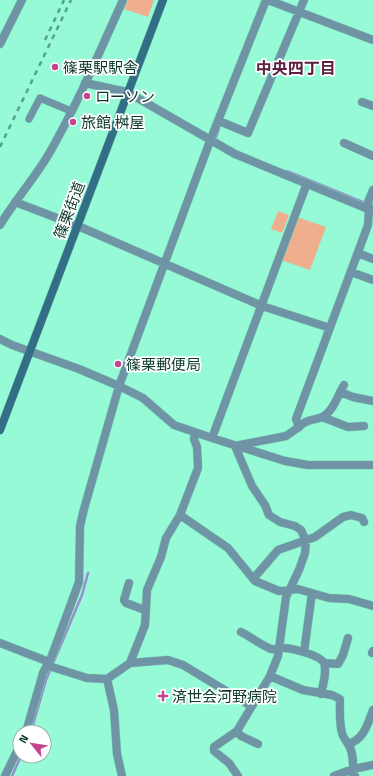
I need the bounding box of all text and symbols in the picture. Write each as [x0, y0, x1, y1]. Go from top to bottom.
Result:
place label: 篠栗駅駅舎 [63, 56, 138, 79]
district label: 中央四丁目 [256, 56, 336, 80]
marker: 篠栗駅駅舎 [50, 62, 60, 72]
place label: ローソン [95, 85, 155, 108]
marker: ローソン [82, 91, 92, 101]
place label: 旅館 桝屋 [81, 111, 144, 134]
marker: 旅館 桝屋 [68, 117, 78, 127]
street label: 篠栗街道 [48, 178, 90, 242]
place label: 篠栗郵便局 [126, 353, 201, 376]
marker: 篠栗郵便局 [113, 359, 123, 369]
place label: 済世会河野病院 [172, 685, 277, 708]
marker: 済世会河野病院 [157, 690, 169, 702]
north arrow [12, 724, 52, 764]
text: N [15, 732, 32, 746]

